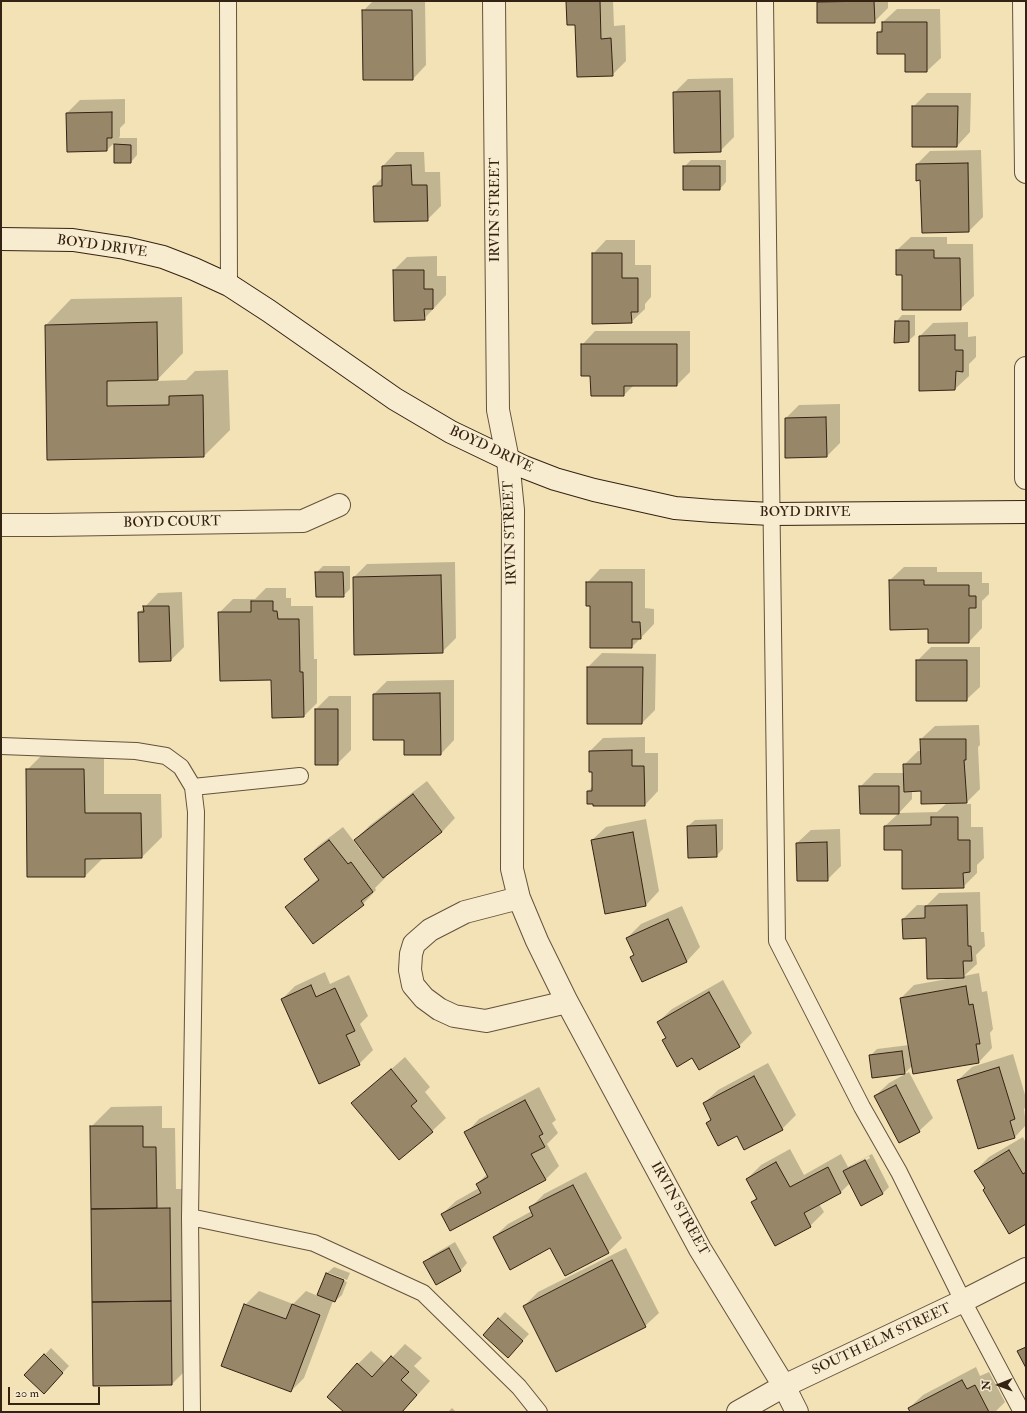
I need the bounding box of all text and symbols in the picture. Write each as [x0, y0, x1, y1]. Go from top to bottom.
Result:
street label: IRVIN STREET [488, 158, 504, 262]
street label: BOYD DRIVE [56, 232, 148, 262]
street label: BOYD DRIVE [446, 423, 536, 477]
street label: IRVIN STREET [501, 480, 521, 586]
street label: BOYD DRIVE [759, 505, 851, 521]
street label: BOYD COURT [123, 514, 221, 532]
street label: IRVIN STREET [646, 1159, 712, 1259]
street label: SOUTH ELM STREET [810, 1300, 954, 1380]
north arrow [979, 1365, 1019, 1405]
scale bar [10, 1379, 102, 1405]
text: N [980, 1380, 993, 1390]
text: 20 m [15, 1386, 39, 1401]

